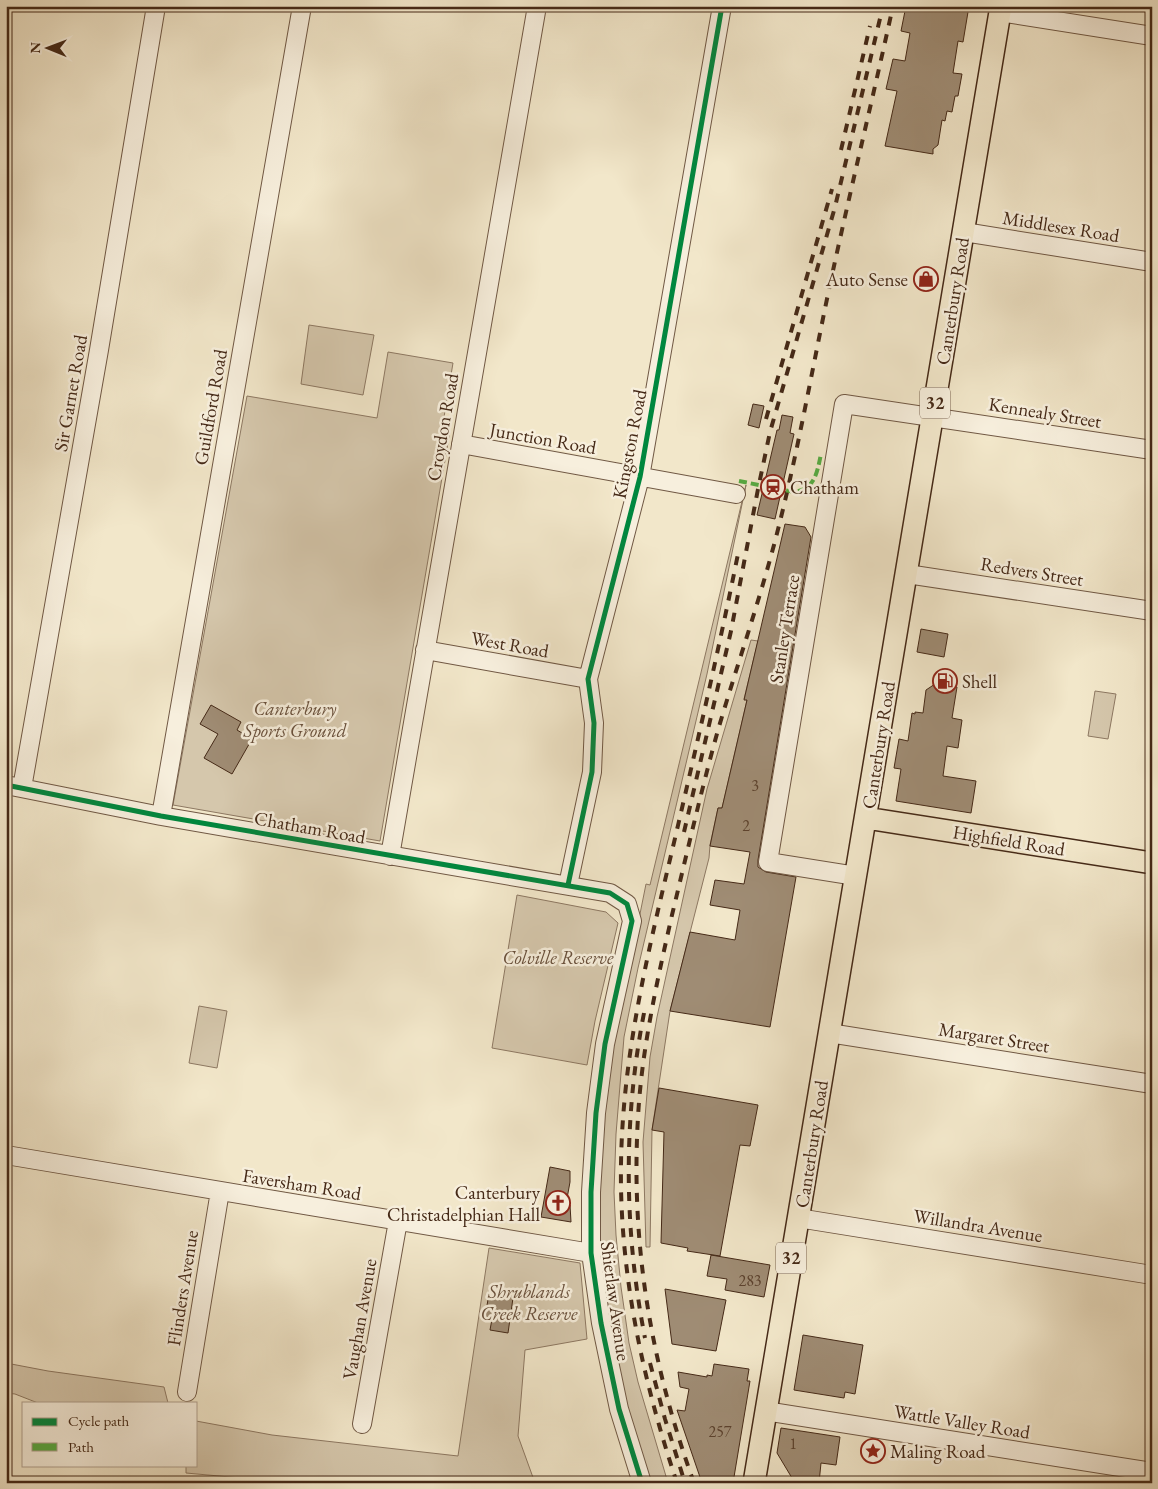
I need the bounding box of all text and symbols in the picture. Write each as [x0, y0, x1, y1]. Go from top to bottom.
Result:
north arrow [22, 22, 72, 72]
text: N [26, 41, 44, 54]
street label: Middlesex Road [1001, 205, 1122, 248]
street label: Canterbury Road [930, 235, 975, 367]
shop icon: Auto Sense [913, 266, 939, 292]
place label: Auto Sense [825, 267, 908, 292]
street label: Sir Garnet Road [48, 332, 93, 454]
street label: Guildford Road [188, 347, 233, 467]
street label: Croydon Road [421, 371, 464, 483]
street label: Kingston Road [607, 387, 652, 501]
road number: 32 [920, 388, 950, 418]
street label: Kennealy Street [987, 391, 1103, 434]
street label: Junction Road [486, 416, 599, 460]
station icon: Chatham [760, 474, 786, 500]
place label: Chatham [790, 475, 859, 500]
street label: Redvers Street [979, 551, 1085, 592]
street label: Stanley Terrace [764, 573, 805, 685]
street label: West Road [469, 625, 551, 664]
fuel station icon: Shell [932, 668, 958, 694]
place label: Shell [962, 669, 998, 694]
street label: Canterbury Road [856, 679, 901, 811]
park label: Canterbury Sports Ground [243, 696, 347, 743]
house number: 3 [751, 775, 759, 796]
street label: Chatham Road [252, 805, 368, 850]
house number: 2 [742, 815, 750, 836]
street label: Highfield Road [951, 819, 1067, 862]
park label: Colville Reserve [503, 945, 614, 970]
street label: Margaret Street [937, 1016, 1051, 1059]
street label: Canterbury Road [789, 1078, 834, 1210]
street label: Faversham Road [241, 1163, 363, 1206]
place label: Canterbury Christadelphian Hall [387, 1180, 541, 1227]
church icon: Canterbury Christadelphian Hall [545, 1190, 571, 1216]
street label: Willandra Avenue [912, 1203, 1044, 1248]
street label: Flinders Avenue [161, 1228, 204, 1348]
street label: Shierlaw Avenue [595, 1240, 636, 1362]
road number: 32 [776, 1242, 806, 1274]
street label: Vaughan Avenue [337, 1257, 382, 1382]
house number: 283 [738, 1270, 762, 1291]
park label: Shrublands Creek Reserve [481, 1279, 578, 1326]
street label: Wattle Valley Road [892, 1398, 1032, 1445]
legend [22, 1402, 198, 1466]
text: Cycle path [68, 1411, 130, 1430]
house number: 257 [708, 1421, 732, 1442]
house number: 1 [789, 1433, 797, 1454]
text: Path [68, 1437, 94, 1456]
place icon: Maling Road [860, 1438, 886, 1464]
place label: Maling Road [890, 1439, 986, 1464]

